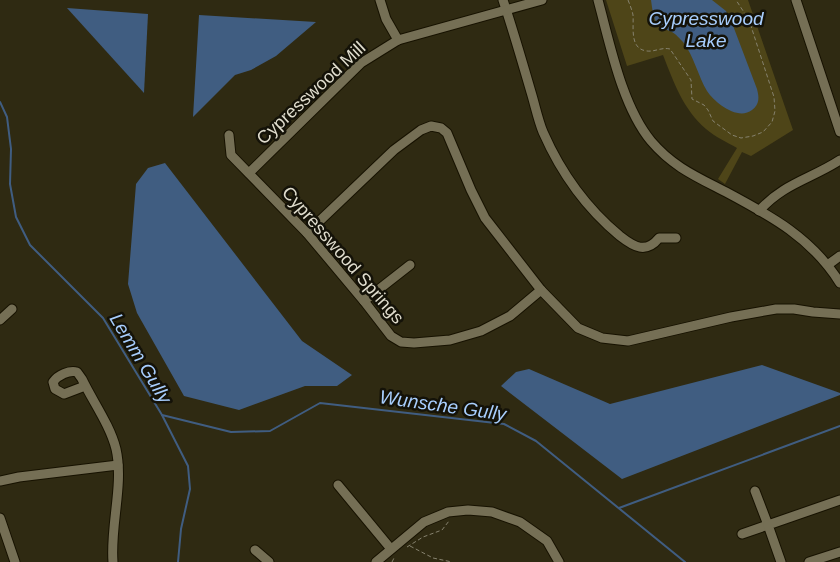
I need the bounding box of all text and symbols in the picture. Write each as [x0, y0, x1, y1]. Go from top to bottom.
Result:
water label: Cypresswood Lake [648, 8, 765, 51]
street label: Cypresswood Mill [253, 38, 369, 148]
street label: Cypresswood Springs [278, 182, 408, 328]
water label: Lemm Gully [105, 309, 176, 408]
water label: Wunsche Gully [378, 386, 509, 425]

